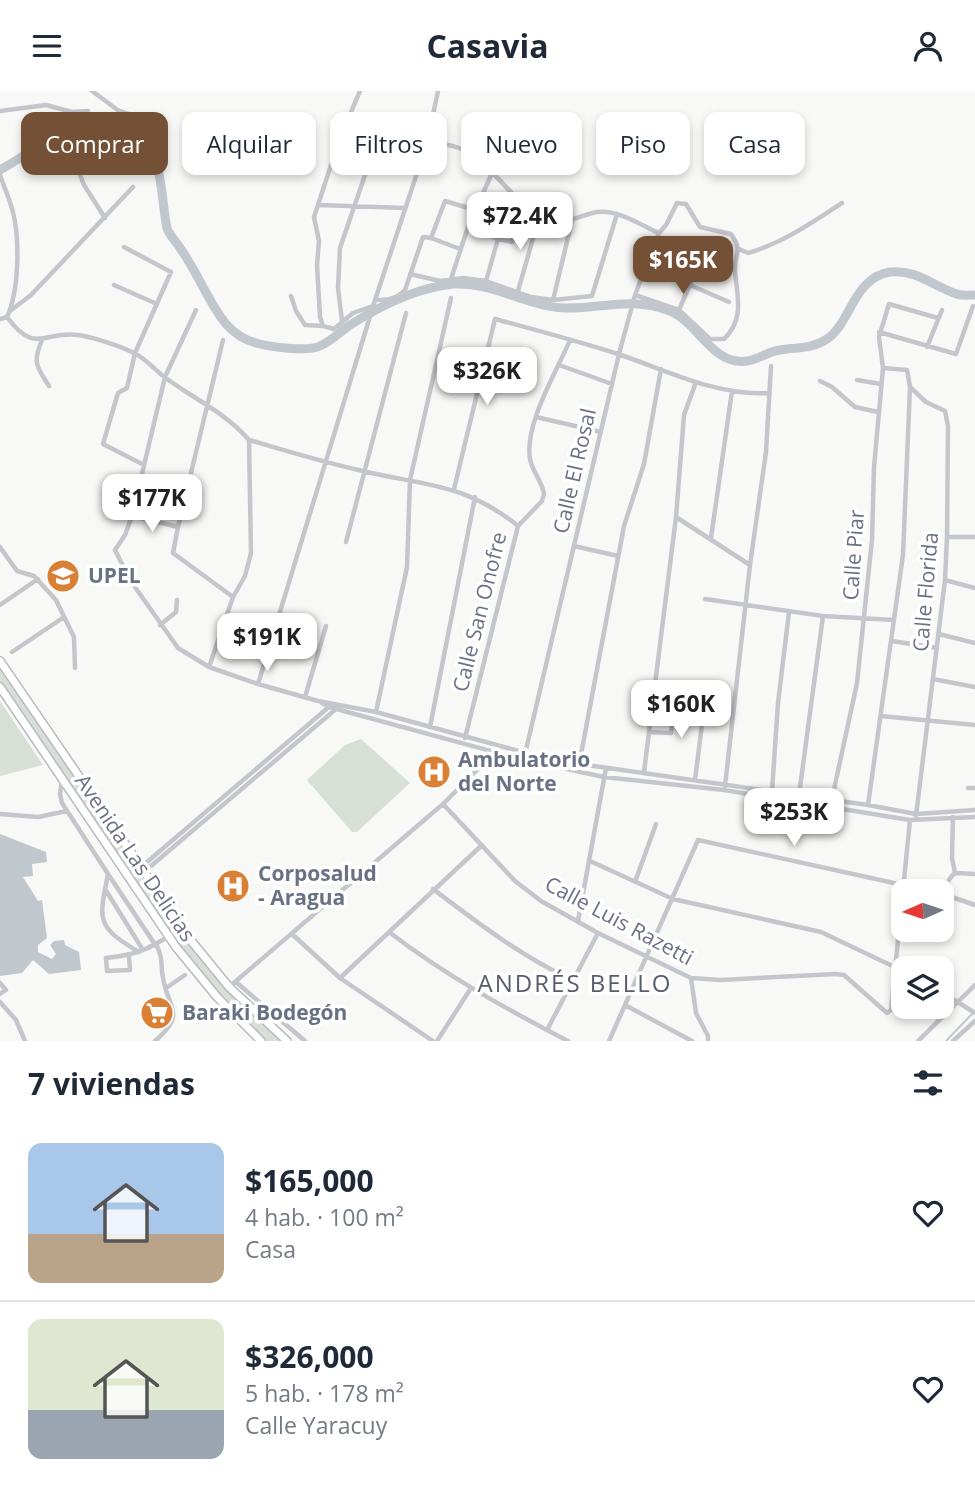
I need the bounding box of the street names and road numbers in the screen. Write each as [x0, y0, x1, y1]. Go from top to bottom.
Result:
street label: Calle El Rosal [546, 405, 602, 536]
street label: Calle Piar [836, 508, 870, 601]
street label: Calle San Onofre [446, 529, 512, 694]
street label: Calle Florida [906, 531, 944, 653]
street label: Avenida Las Delicias [69, 768, 202, 947]
street label: Calle Luis Razetti [541, 869, 698, 971]

